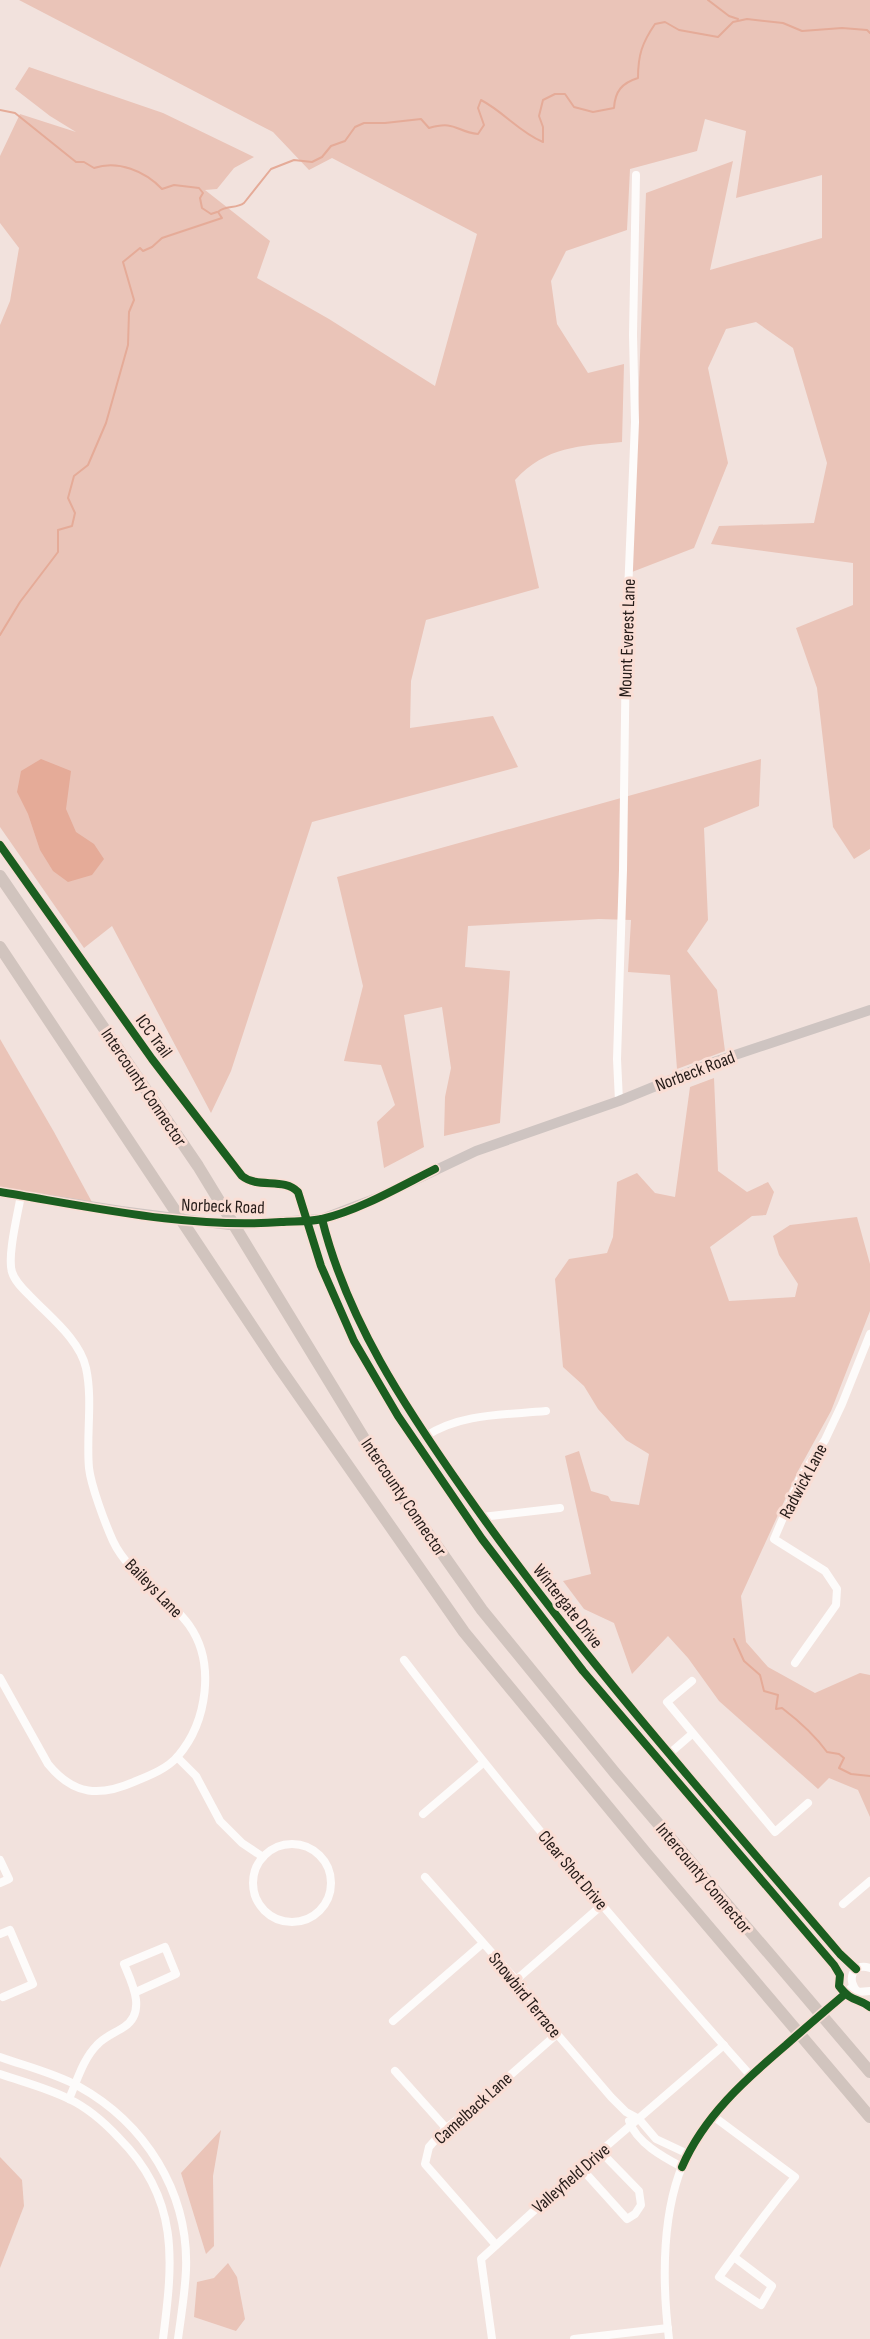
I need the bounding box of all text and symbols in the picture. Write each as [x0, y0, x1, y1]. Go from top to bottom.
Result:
street label: Mount Everest Lane [615, 578, 640, 698]
street label: ICC Trail [131, 1011, 176, 1062]
street label: Intercounty Connector [96, 1024, 191, 1150]
street label: Norbeck Road [652, 1047, 738, 1096]
street label: Norbeck Road [181, 1195, 265, 1218]
street label: Intercounty Connector [356, 1434, 451, 1560]
street label: Radwick Lane [775, 1440, 832, 1522]
street label: Baileys Lane [121, 1555, 187, 1622]
street label: Wintergate Drive [528, 1560, 607, 1653]
street label: Intercounty Connector [651, 1819, 756, 1938]
street label: Clear Shot Drive [533, 1826, 612, 1914]
street label: Snowbird Terrace [484, 1948, 565, 2042]
street label: Camelback Lane [430, 2068, 517, 2149]
street label: Valleyfield Drive [528, 2139, 614, 2218]

